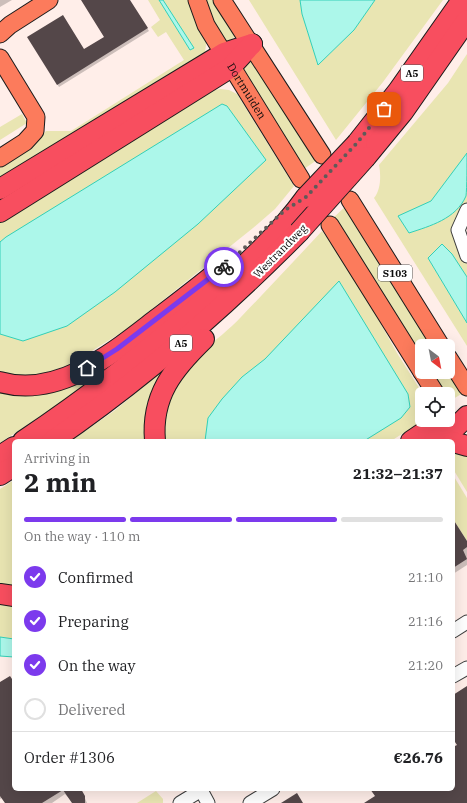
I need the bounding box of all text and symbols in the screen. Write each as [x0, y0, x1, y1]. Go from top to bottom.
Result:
street label: Dortmuiden [224, 60, 269, 122]
road number: A5 [401, 65, 423, 81]
pin [367, 92, 401, 126]
icon: bag [373, 98, 395, 120]
street label: Westrandweg [250, 221, 310, 281]
courier [204, 247, 244, 287]
icon: bike [213, 256, 235, 278]
road number: S103 [378, 265, 412, 281]
road number: A5 [170, 335, 192, 351]
north arrow [415, 339, 455, 379]
map controls [415, 339, 455, 427]
pin [70, 351, 104, 385]
icon: home [76, 357, 98, 379]
button: locate [415, 387, 455, 427]
text: Arriving in [24, 450, 90, 467]
text: 21:32–21:37 [353, 464, 443, 483]
text: 2 min [24, 465, 97, 499]
text: On the way · 110 m [24, 528, 140, 545]
icon: check [24, 566, 46, 588]
text: Confirmed [58, 568, 133, 587]
text: 21:10 [408, 569, 443, 586]
icon: check [24, 610, 46, 632]
text: Preparing [58, 612, 129, 631]
text: 21:16 [408, 613, 443, 630]
icon: check [24, 654, 46, 676]
text: On the way [58, 656, 136, 675]
text: 21:20 [408, 657, 443, 674]
text: Delivered [58, 700, 126, 719]
text: Order #1306 [24, 748, 115, 767]
text: €26.76 [393, 748, 443, 767]

